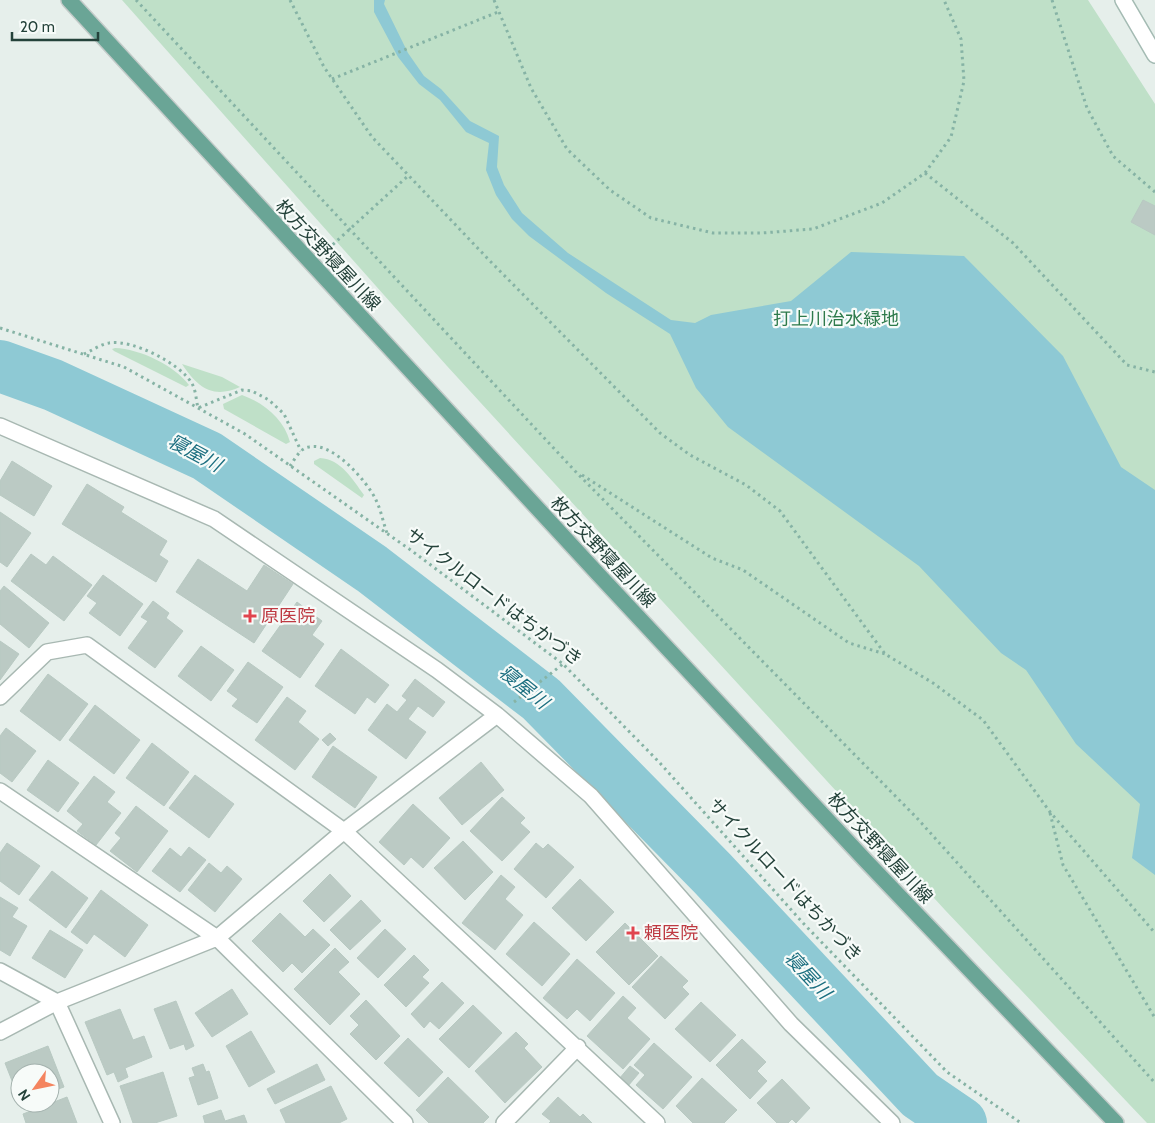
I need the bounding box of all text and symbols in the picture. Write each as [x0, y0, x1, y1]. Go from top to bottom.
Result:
scale bar [12, 10, 99, 42]
text: 20 m [20, 18, 55, 36]
street label: 枚方交野寝屋川線 [271, 195, 385, 315]
park label: 打上川治水緑地 [773, 308, 899, 330]
water label: 寝屋川 [164, 429, 227, 477]
street label: 枚方交野寝屋川線 [546, 492, 660, 612]
street label: サイクルロードはちかづき [401, 523, 587, 671]
place label: 原医院 [261, 605, 315, 627]
marker: 原医院 [243, 609, 257, 623]
water label: 寝屋川 [495, 660, 555, 715]
street label: 枚方交野寝屋川線 [823, 788, 937, 908]
street label: サイクルロードはちかづき [704, 794, 866, 966]
place label: 頼医院 [644, 922, 698, 944]
marker: 頼医院 [626, 926, 640, 940]
water label: 寝屋川 [780, 946, 837, 1005]
north arrow [10, 1063, 60, 1113]
text: N [14, 1086, 34, 1104]

